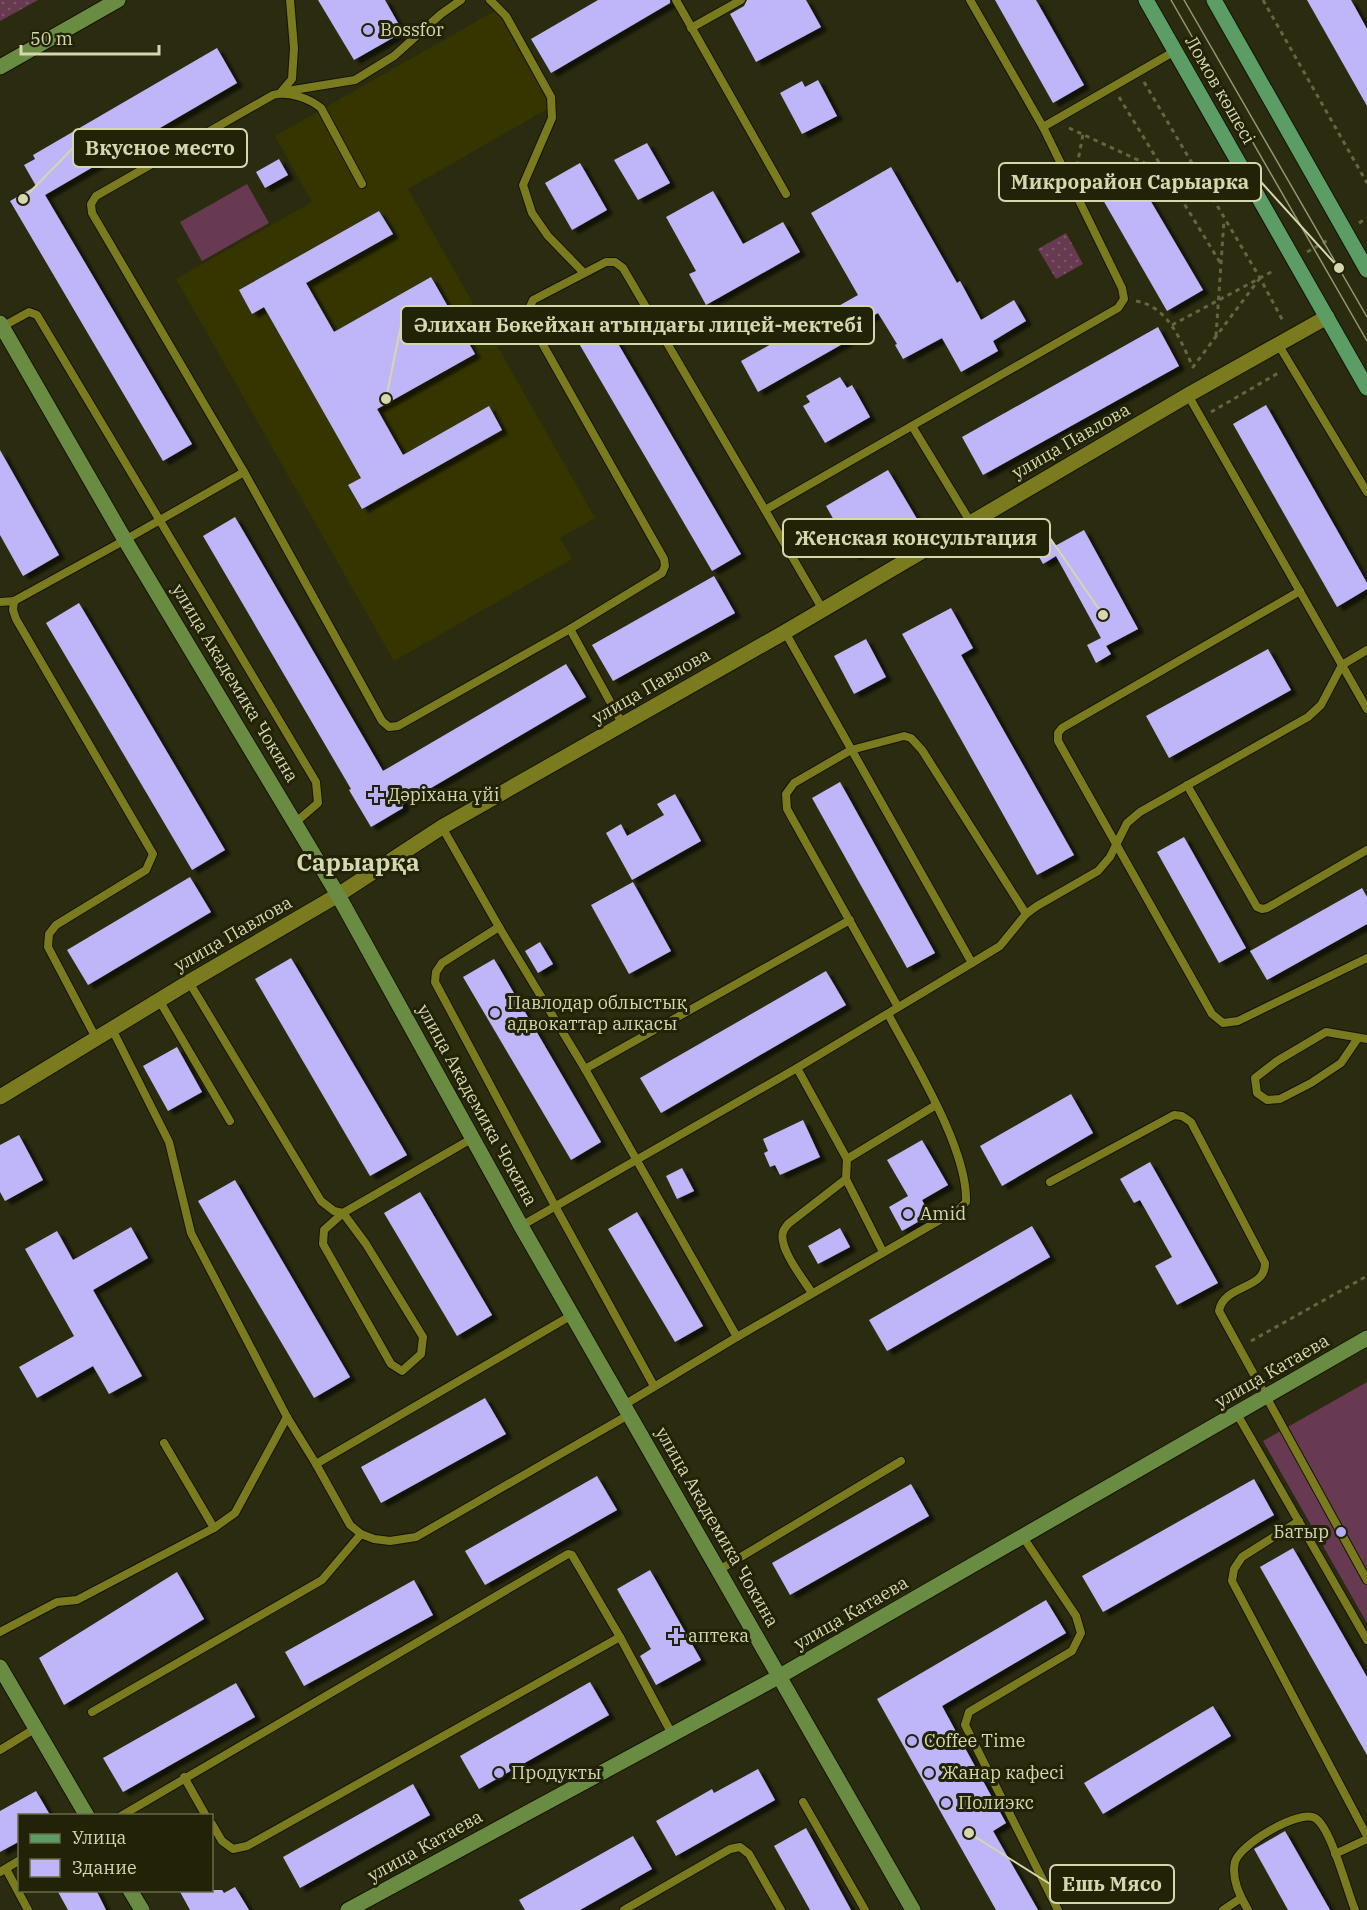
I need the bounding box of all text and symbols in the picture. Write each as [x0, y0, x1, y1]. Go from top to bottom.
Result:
scale bar [21, 18, 159, 56]
place label: Bossfor [380, 18, 444, 41]
marker: Bossfor [361, 23, 375, 37]
text: 50 m [30, 27, 73, 50]
street label: Ломов көшесі [1180, 32, 1261, 148]
callout: Вкусное место [73, 129, 247, 167]
text: Вкусное место [85, 134, 235, 161]
callout: Микрорайон Сарыарка [999, 163, 1261, 201]
text: Микрорайон Сарыарка [1011, 168, 1249, 195]
callout: Әлихан Бөкейхан атындағы лицей-мектебі [401, 306, 874, 344]
text: Әлихан Бөкейхан атындағы лицей-мектебі [413, 311, 863, 338]
street label: улица Павлова [1008, 397, 1134, 484]
callout: Женская консультация [783, 519, 1050, 557]
text: Женская консультация [795, 524, 1037, 551]
street label: улица Академика Чокина [167, 579, 304, 786]
street label: улица Павлова [588, 642, 714, 729]
place label: Дәріхана үйі [388, 783, 500, 806]
marker: Дәріхана үйі [369, 788, 383, 802]
district label: Сарыарқа [296, 846, 420, 878]
street label: улица Павлова [170, 890, 296, 977]
place label: Павлодар облыстық адвокаттар алқасы [507, 991, 687, 1035]
street label: улица Академика Чокина [412, 1000, 543, 1210]
marker: Павлодар облыстық адвокаттар алқасы [488, 1006, 502, 1020]
place label: Amid [920, 1202, 966, 1225]
marker: Amid [901, 1207, 915, 1221]
street label: улица Катаева [1211, 1328, 1333, 1413]
street label: улица Академика Чокина [651, 1422, 784, 1631]
place label: Батыр [1273, 1520, 1329, 1543]
marker: Батыр [1334, 1525, 1348, 1539]
street label: улица Катаева [790, 1570, 912, 1655]
place label: аптека [688, 1624, 749, 1647]
marker: аптека [669, 1629, 683, 1643]
place label: Coffee Time [924, 1729, 1025, 1752]
marker: Coffee Time [905, 1734, 919, 1748]
place label: Продукты [511, 1761, 601, 1784]
place label: Жанар кафесі [941, 1761, 1064, 1784]
marker: Продукты [492, 1766, 506, 1780]
marker: Жанар кафесі [922, 1766, 936, 1780]
place label: Полиэкс [958, 1791, 1034, 1814]
marker: Полиэкс [939, 1796, 953, 1810]
street label: улица Катаева [363, 1804, 487, 1887]
legend [18, 1814, 213, 1892]
text: Улица [72, 1826, 127, 1849]
text: Здание [72, 1856, 137, 1879]
callout: Ешь Мясо [1050, 1865, 1174, 1903]
text: Ешь Мясо [1062, 1870, 1162, 1897]

